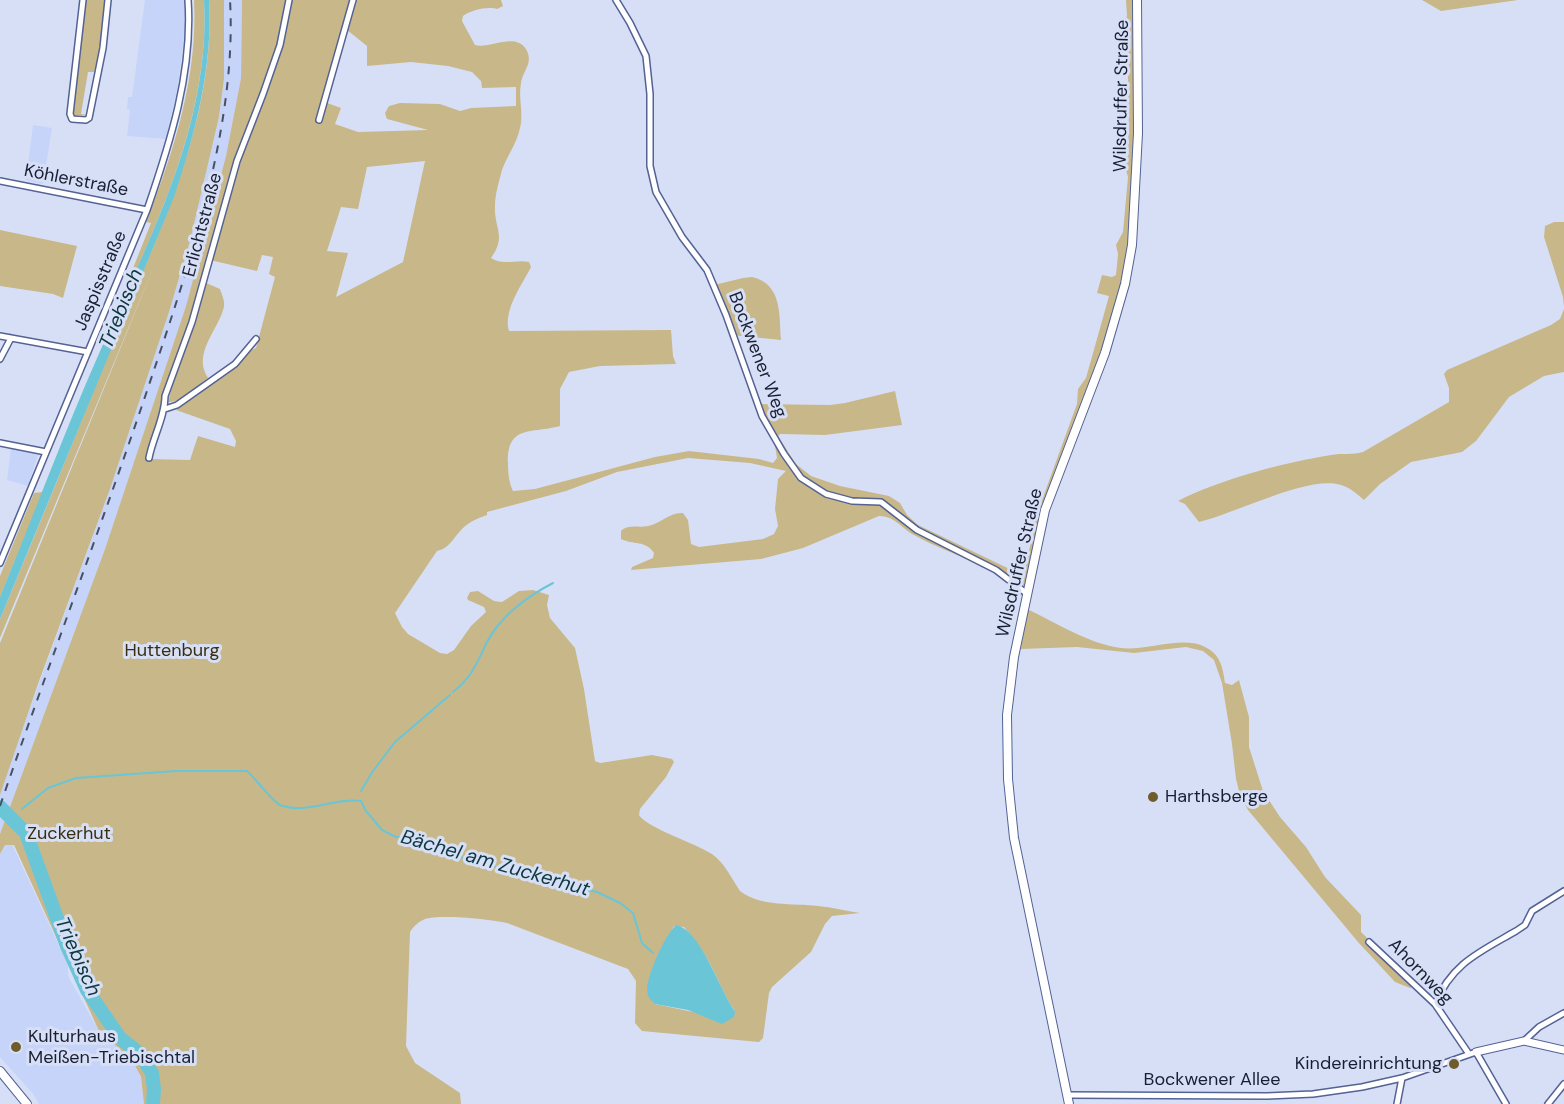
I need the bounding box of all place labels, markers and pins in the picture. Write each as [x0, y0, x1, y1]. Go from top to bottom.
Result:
place label: Harthsberge [1165, 786, 1268, 808]
marker: Harthsberge [1146, 790, 1160, 804]
place label: Kulturhaus Meißen-Triebischtal [28, 1026, 195, 1068]
marker: Kulturhaus Meißen-Triebischtal [9, 1040, 23, 1054]
place label: Kindereinrichtung [1295, 1053, 1442, 1075]
marker: Kindereinrichtung [1447, 1057, 1461, 1071]

